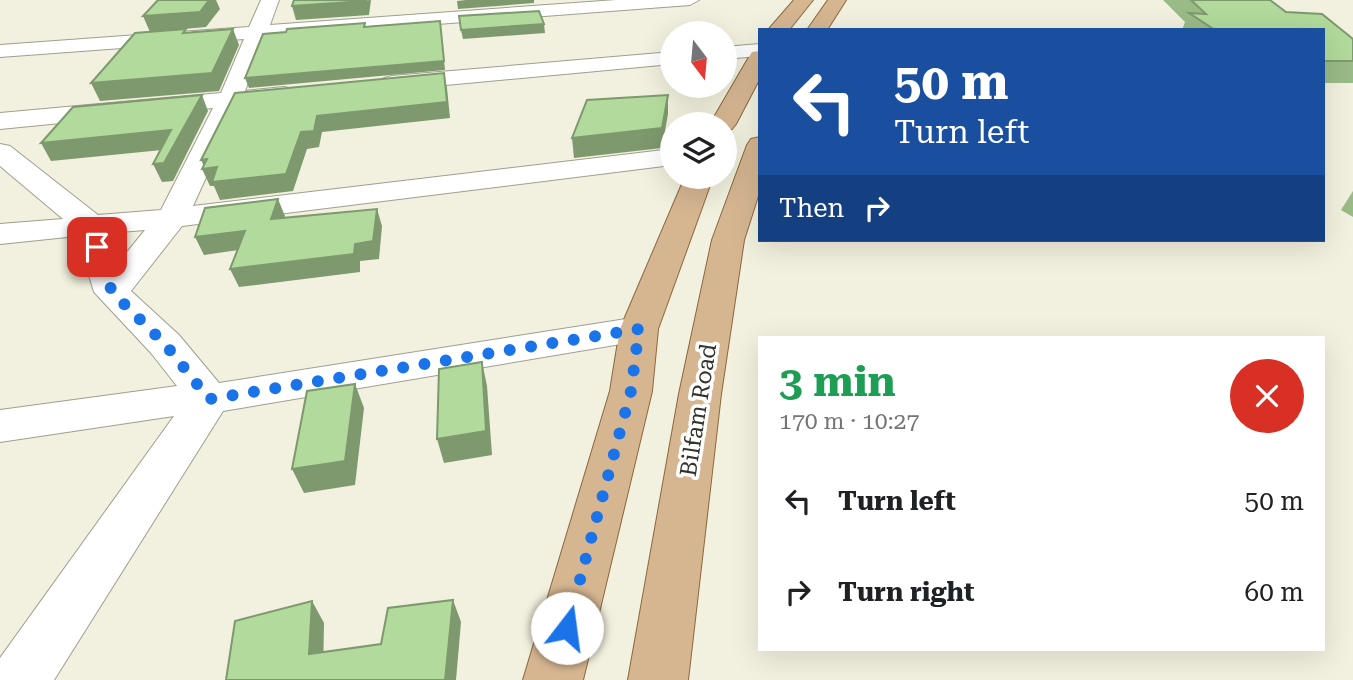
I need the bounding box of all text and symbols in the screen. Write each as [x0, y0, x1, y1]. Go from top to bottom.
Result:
north arrow [660, 21, 737, 98]
map controls [660, 21, 737, 189]
text: 50 m [894, 54, 1009, 111]
icon: left [779, 56, 870, 147]
button: layers [660, 112, 737, 189]
text: Turn left [894, 113, 1029, 151]
icon: right [858, 189, 896, 227]
text: Then [779, 193, 844, 223]
pin [67, 217, 127, 277]
icon: arrive [78, 228, 116, 266]
street label: Bilfam Road [675, 341, 722, 478]
text: 3 min [779, 357, 896, 406]
button: close [1230, 359, 1304, 433]
text: 170 m · 10:27 [779, 408, 919, 435]
icon: left [779, 482, 817, 520]
text: Turn left [838, 486, 956, 516]
text: 50 m [1245, 486, 1304, 516]
icon: right [779, 573, 817, 611]
text: Turn right [838, 577, 974, 607]
text: 60 m [1245, 577, 1304, 607]
position arrow [530, 591, 604, 665]

